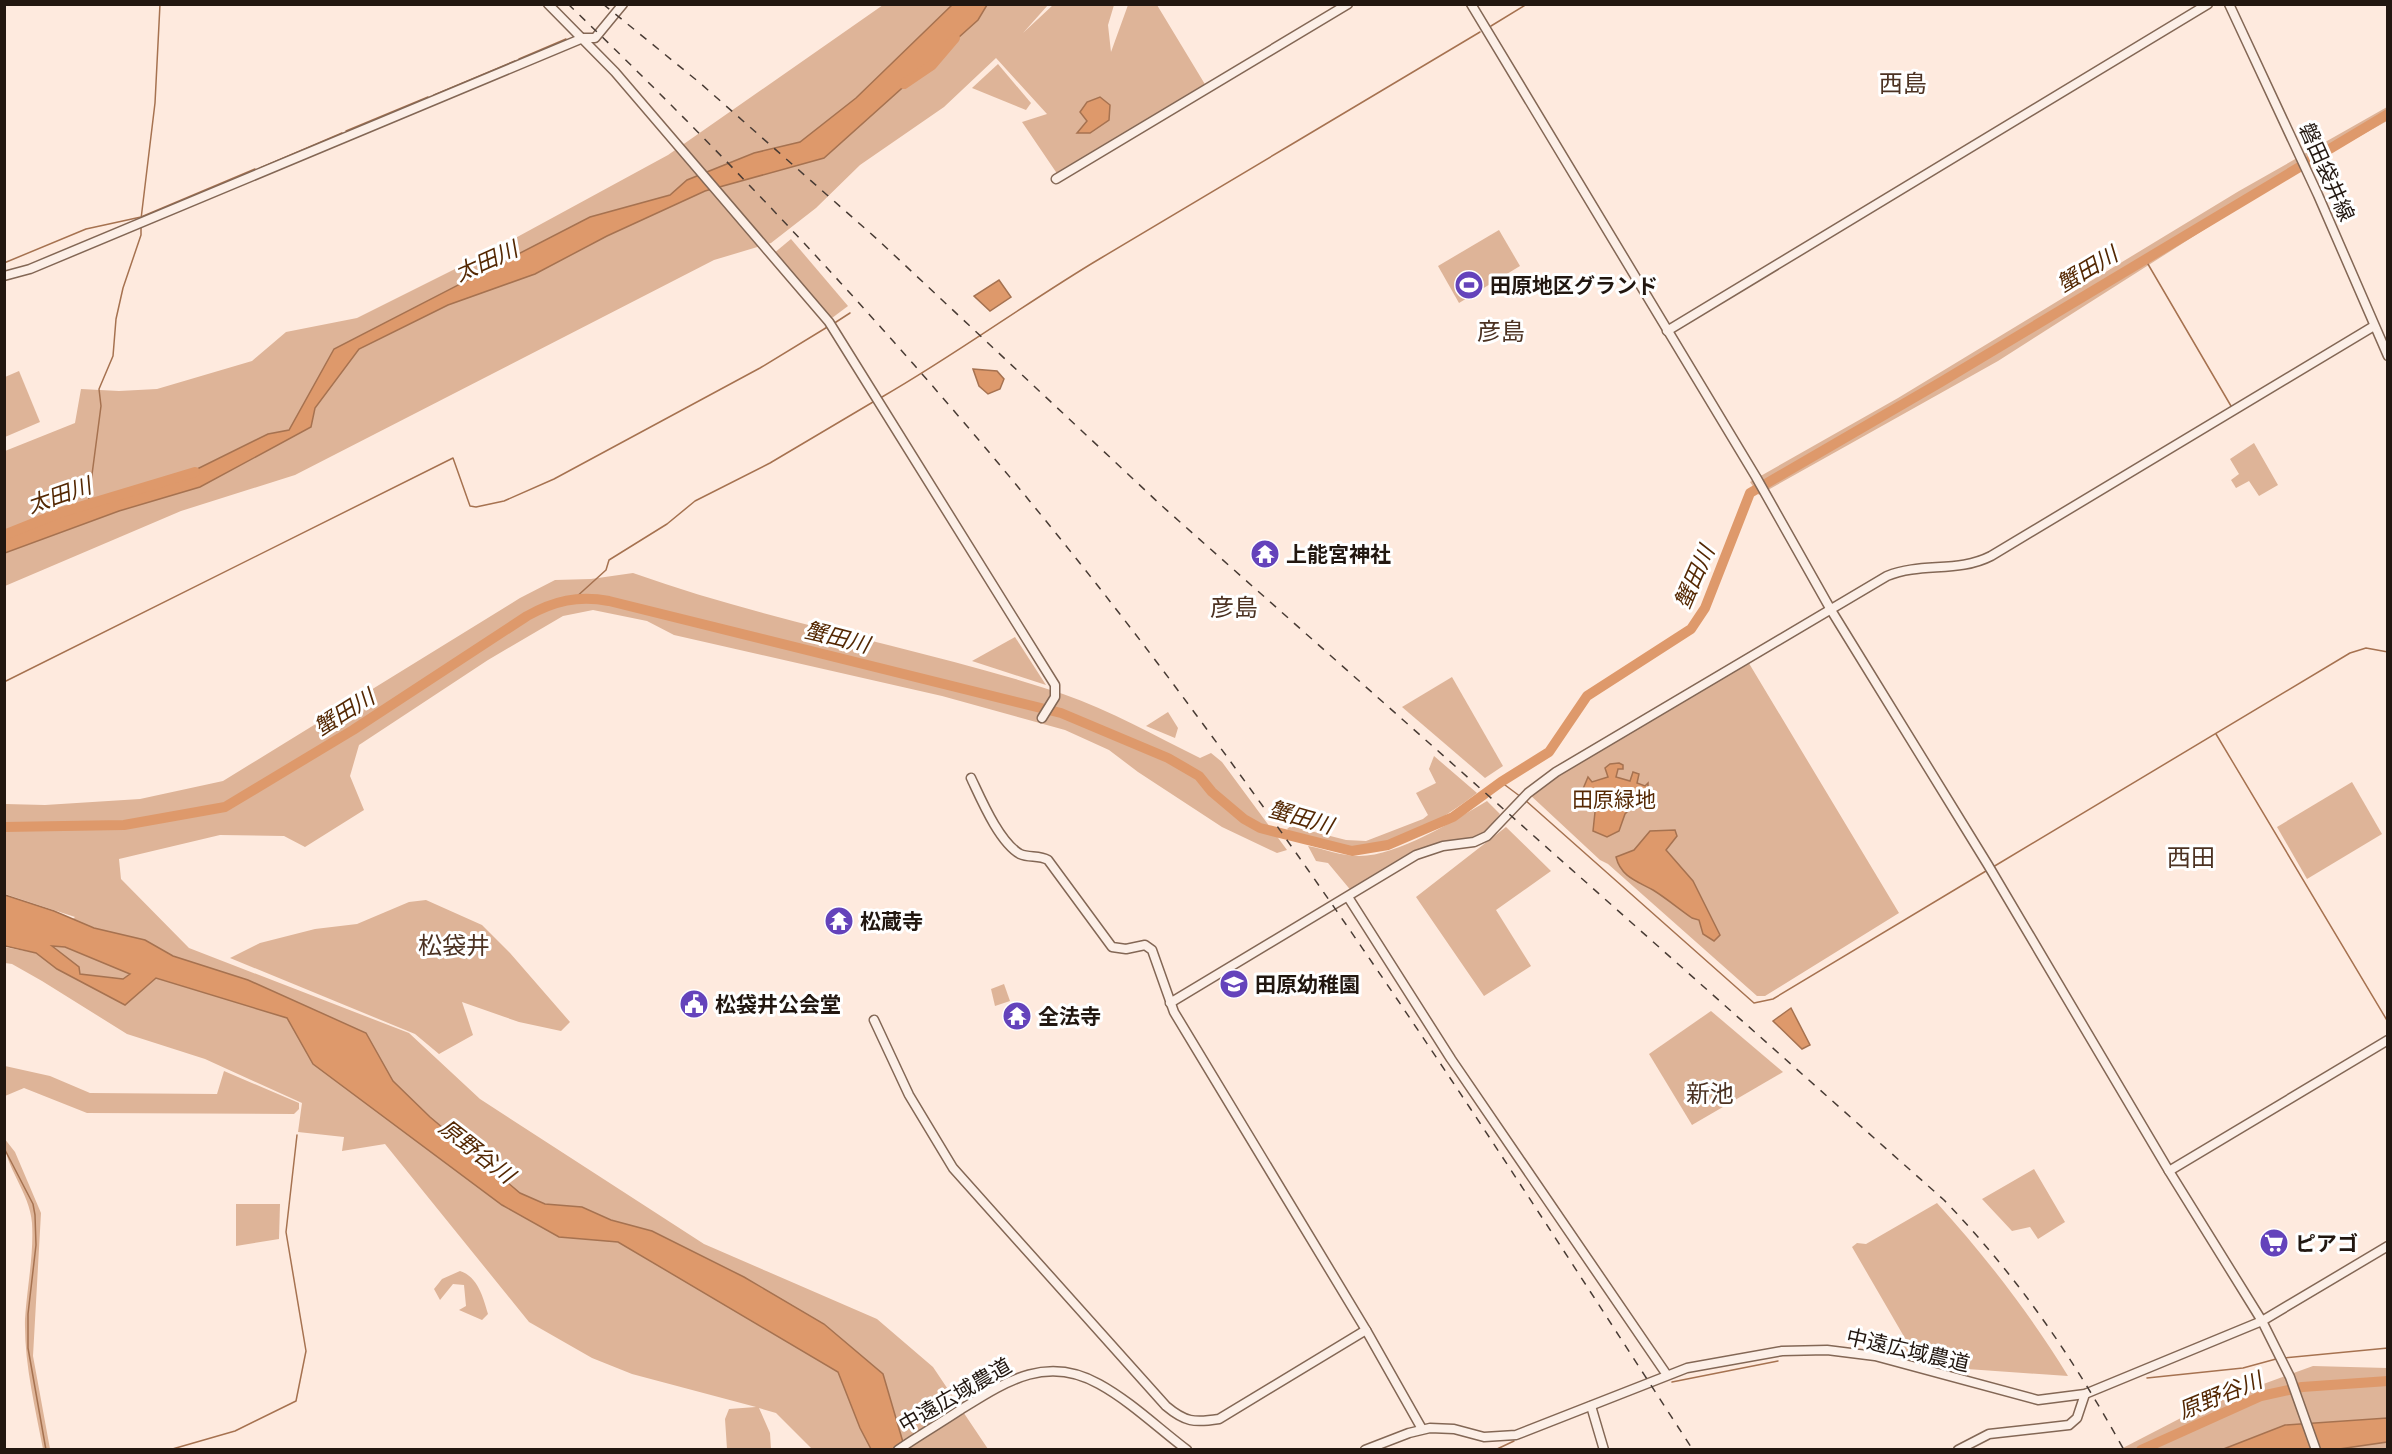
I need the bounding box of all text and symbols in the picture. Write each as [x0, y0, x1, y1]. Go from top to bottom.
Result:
district label: 西島 [1879, 69, 1927, 98]
street label: 磐田袋井線 [2294, 119, 2360, 225]
water label: 太田川 [451, 235, 523, 286]
water label: 蟹田川 [2052, 240, 2124, 297]
sports icon: 田原地区グランド [1453, 269, 1485, 301]
place label: 田原地区グランド [1490, 273, 1658, 298]
district label: 彦島 [1477, 317, 1525, 346]
water label: 太田川 [24, 471, 96, 518]
temple icon: 上能宮神社 [1249, 538, 1281, 570]
water label: 蟹田川 [1669, 540, 1720, 612]
place label: 上能宮神社 [1286, 542, 1391, 567]
district label: 彦島 [1210, 593, 1258, 622]
water label: 蟹田川 [802, 616, 874, 658]
water label: 蟹田川 [309, 682, 381, 741]
park label: 田原緑地 [1572, 787, 1656, 812]
water label: 蟹田川 [1266, 795, 1338, 839]
district label: 西田 [2167, 843, 2215, 872]
temple icon: 松蔵寺 [823, 905, 855, 937]
place label: 松蔵寺 [860, 909, 923, 934]
district label: 松袋井 [418, 931, 490, 960]
school or university icon: 田原幼稚園 [1218, 968, 1250, 1000]
place label: 田原幼稚園 [1255, 972, 1360, 997]
public building icon: 松袋井公会堂 [678, 988, 710, 1020]
place label: 松袋井公会堂 [715, 992, 841, 1017]
temple icon: 全法寺 [1001, 1000, 1033, 1032]
place label: 全法寺 [1038, 1004, 1101, 1029]
district label: 新池 [1686, 1079, 1734, 1108]
water label: 原野谷川 [434, 1114, 521, 1190]
supermarket icon: ピアゴ [2258, 1227, 2290, 1259]
place label: ピアゴ [2295, 1231, 2358, 1256]
street label: 中遠広域農道 [1844, 1324, 1972, 1376]
street label: 中遠広域農道 [894, 1353, 1016, 1437]
water label: 原野谷川 [2174, 1366, 2268, 1424]

